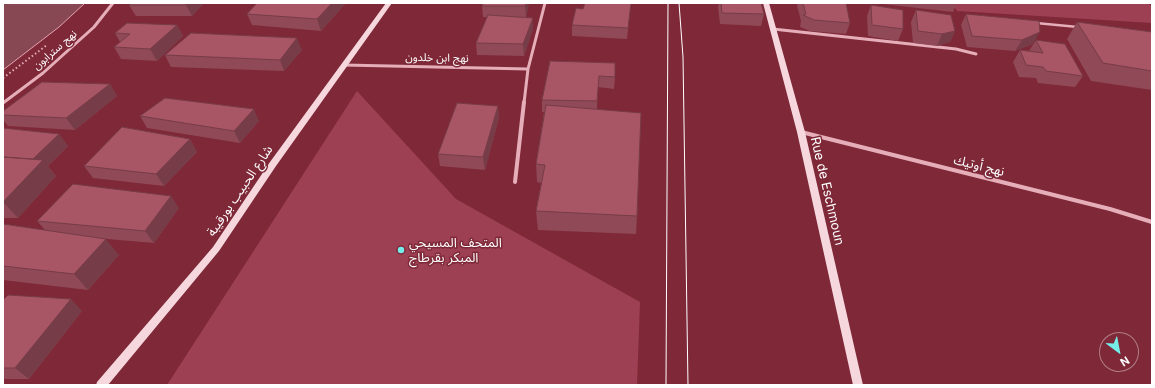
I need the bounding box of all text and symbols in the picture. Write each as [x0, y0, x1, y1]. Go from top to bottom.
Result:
street label: نهج سترابون [30, 27, 80, 73]
street label: نهج ابن خلدون [405, 51, 469, 65]
street label: Rue de Eschmoun [807, 135, 847, 247]
street label: شارع الحبيب بورقيبة [204, 143, 276, 239]
street label: نهج أوتيك [952, 152, 1006, 180]
place label: المتحف المسيحي المبكر بقرطاج [409, 235, 502, 266]
marker: المتحف المسيحي المبكر بقرطاج [396, 245, 406, 255]
north arrow [1099, 332, 1139, 372]
text: N [1118, 353, 1132, 369]

